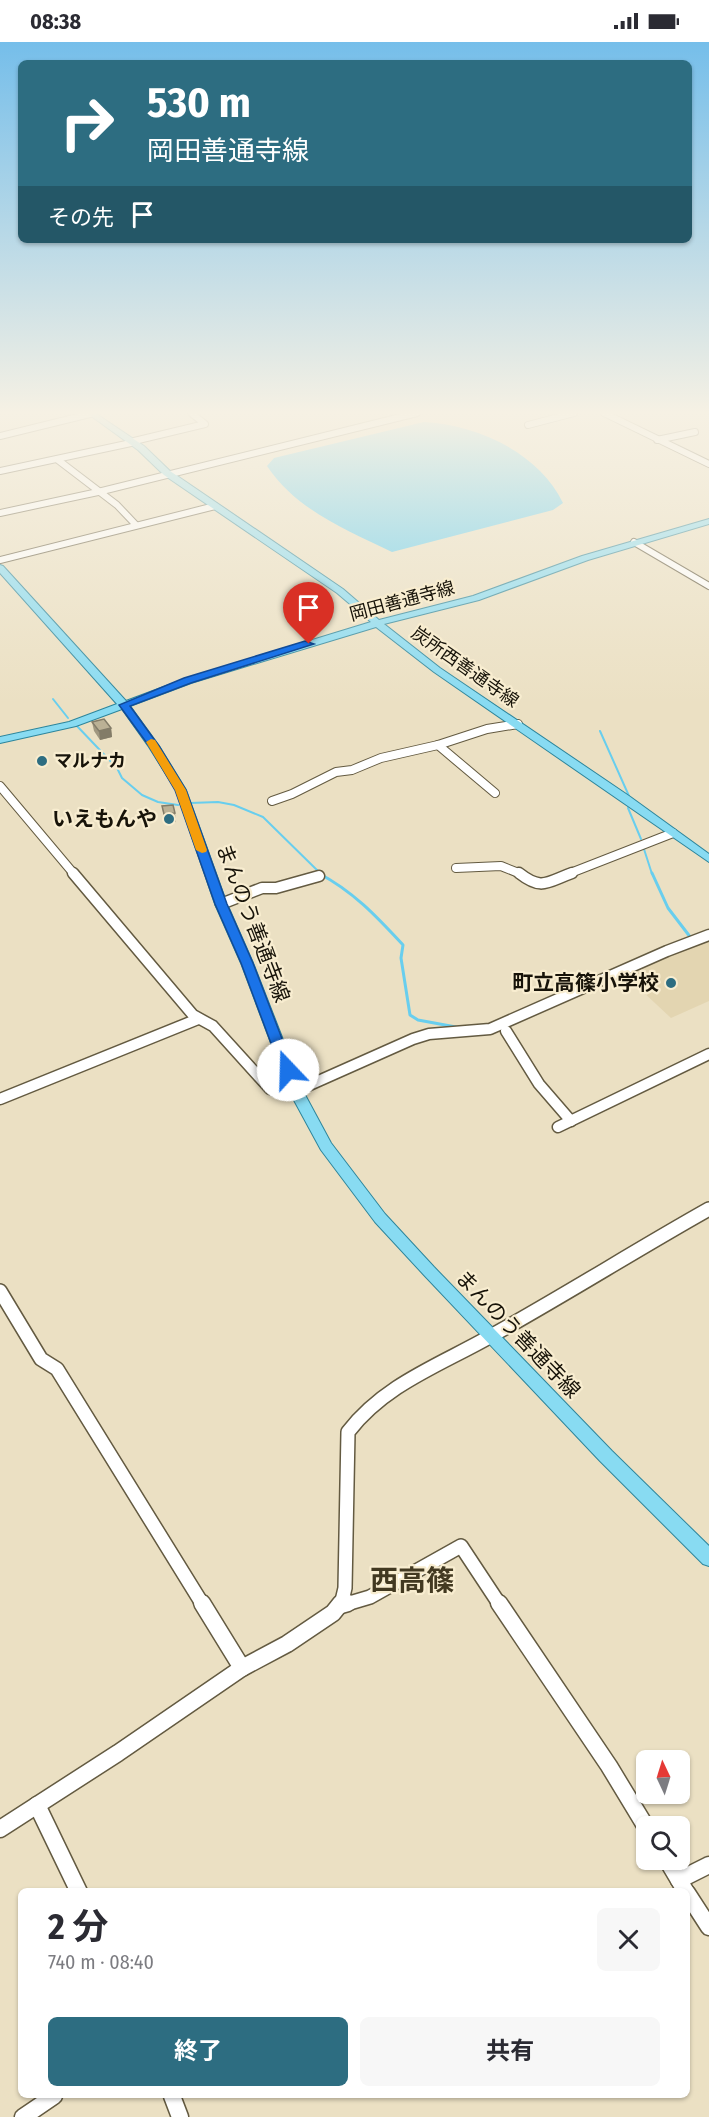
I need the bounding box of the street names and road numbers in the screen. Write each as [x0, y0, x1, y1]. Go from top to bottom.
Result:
street label: 岡田善通寺線 [347, 576, 457, 626]
street label: 炭所西善通寺線 [407, 622, 523, 712]
street label: まんのう善通寺線 [211, 840, 295, 1006]
street label: まんのう善通寺線 [450, 1265, 586, 1403]

